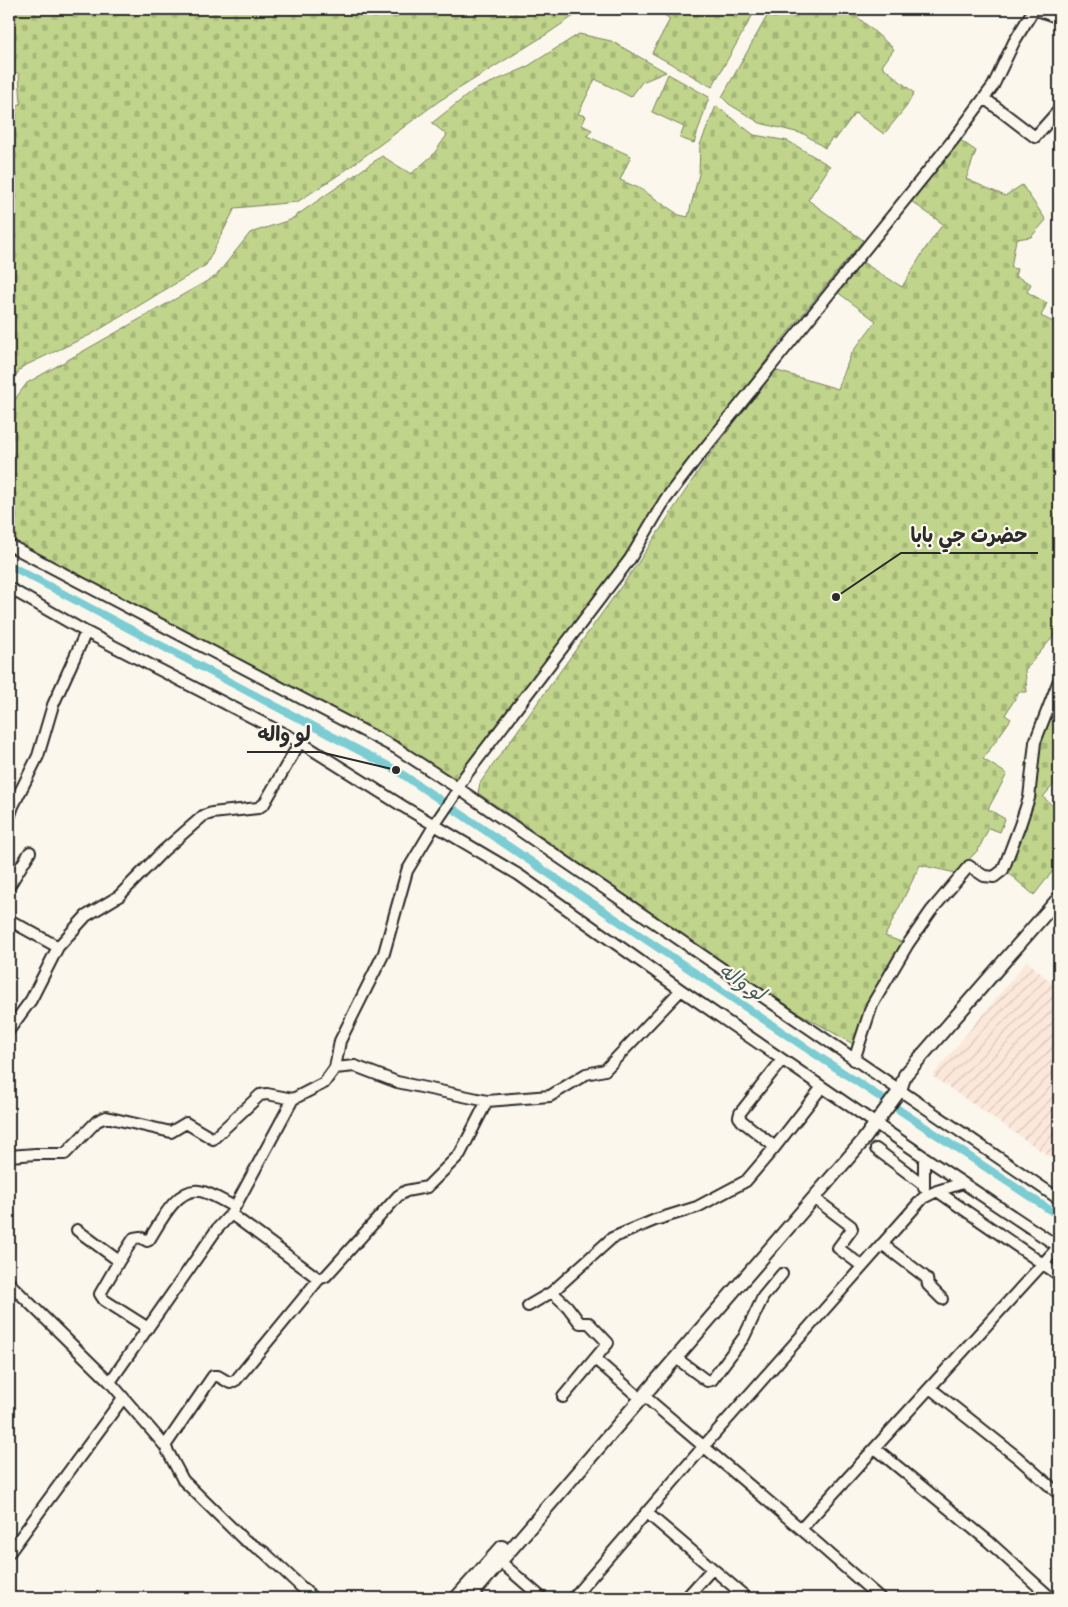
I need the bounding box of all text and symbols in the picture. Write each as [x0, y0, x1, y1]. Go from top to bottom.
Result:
callout: حضرت جي بابا [901, 518, 1038, 553]
text: حضرت جي بابا [911, 518, 1027, 553]
callout: لو واله [247, 717, 320, 752]
text: لو واله [257, 717, 311, 752]
water label: لو واله [711, 953, 775, 1012]

